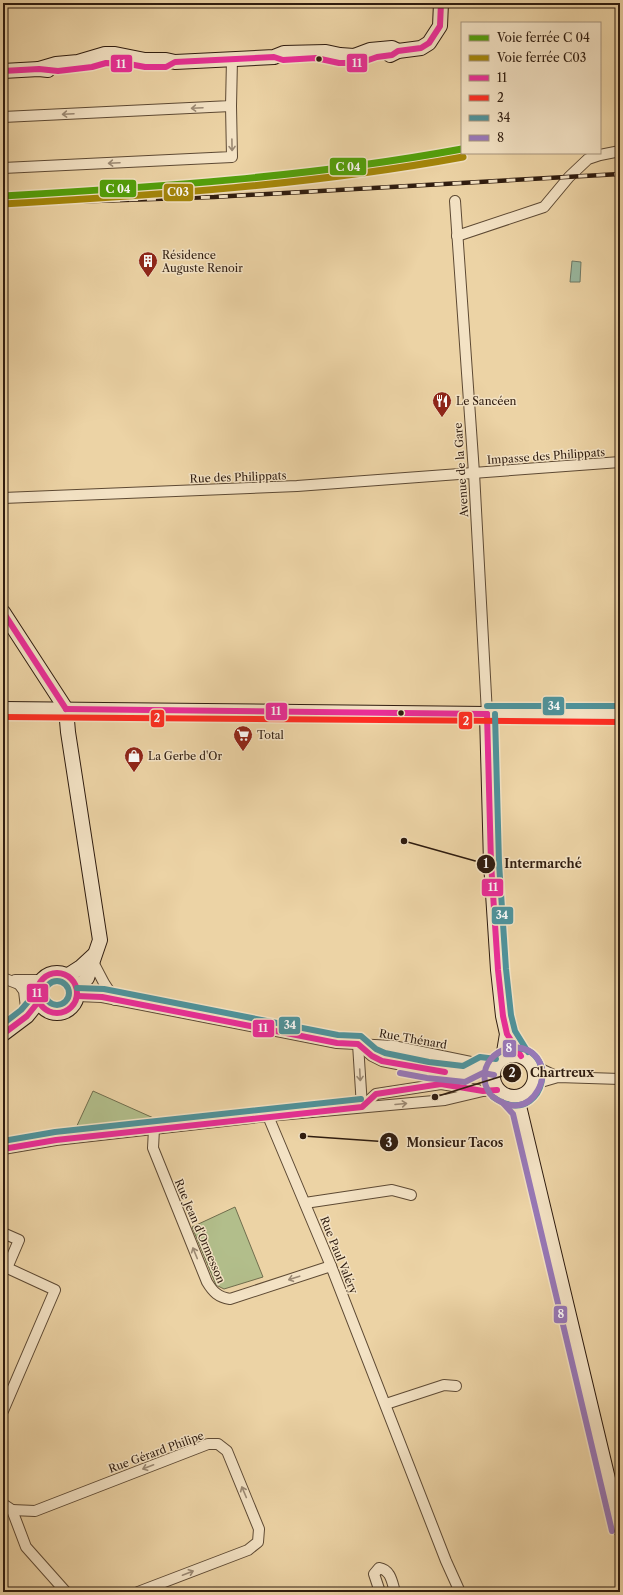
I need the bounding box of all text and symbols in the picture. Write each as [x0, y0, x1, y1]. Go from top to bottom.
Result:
legend [461, 22, 601, 154]
text: Voie ferrée C 04 [496, 30, 590, 45]
text: Voie ferrée C03 [496, 50, 586, 65]
line badge: 11 [346, 53, 368, 73]
line badge: 11 [110, 54, 133, 73]
unlabelled marker [314, 54, 324, 64]
text: 11 [352, 56, 362, 70]
text: 11 [116, 57, 126, 71]
text: 11 [497, 70, 507, 85]
text: 2 [497, 90, 504, 105]
one-way arrow [191, 104, 204, 111]
one-way arrow [62, 110, 75, 117]
text: 34 [497, 110, 511, 125]
text: 8 [497, 130, 504, 145]
one-way arrow [228, 138, 236, 151]
line badge: C 04 [329, 157, 367, 176]
one-way arrow [108, 159, 121, 166]
text: C 04 [335, 160, 361, 174]
line badge: C 04 [99, 179, 137, 198]
text: C 04 [105, 182, 131, 196]
line badge: C03 [163, 183, 194, 202]
text: C03 [167, 185, 189, 199]
place label: Résidence Auguste Renoir [161, 248, 243, 275]
building icon: Résidence Auguste Renoir [137, 250, 159, 278]
restaurant icon: Le Sancéen [431, 390, 453, 418]
place label: Le Sancéen [456, 394, 517, 408]
street label: Avenue de la Gare [451, 422, 471, 519]
street label: Impasse des Philippats [486, 445, 606, 467]
street label: Rue des Philippats [189, 468, 287, 486]
line badge: 34 [542, 696, 565, 716]
text: 34 [548, 699, 561, 713]
line badge: 11 [265, 702, 288, 721]
text: 11 [271, 704, 281, 718]
unlabelled marker [396, 708, 406, 718]
line badge: 2 [150, 709, 165, 728]
text: 2 [154, 711, 161, 725]
line badge: 2 [458, 711, 473, 730]
text: 2 [463, 714, 470, 728]
supermarket icon: Total [232, 724, 254, 752]
place label: Total [257, 728, 285, 742]
shop icon: La Gerbe d'Or [123, 745, 145, 773]
place label: La Gerbe d'Or [148, 749, 222, 763]
callout: Intermarché [476, 852, 590, 876]
text: 1 [483, 856, 489, 871]
text: Intermarché [504, 856, 582, 871]
line badge: 11 [481, 878, 504, 897]
text: 11 [488, 880, 498, 894]
line badge: 34 [491, 906, 514, 925]
text: 34 [496, 908, 509, 922]
line badge: 11 [26, 983, 49, 1003]
text: 11 [32, 986, 42, 1000]
line badge: 34 [278, 1016, 301, 1035]
text: 34 [284, 1018, 297, 1032]
line badge: 11 [252, 1019, 275, 1038]
text: 11 [258, 1021, 268, 1035]
street label: Rue Thénard [378, 1026, 448, 1052]
line badge: 8 [502, 1039, 517, 1058]
text: 8 [506, 1041, 513, 1055]
callout: Chartreux [502, 1061, 602, 1085]
text: 2 [508, 1065, 516, 1080]
text: Chartreux [530, 1065, 594, 1080]
one-way arrow [357, 1068, 364, 1081]
one-way arrow [394, 1100, 407, 1107]
callout: Monsieur Tacos [379, 1130, 512, 1154]
text: 3 [386, 1135, 393, 1150]
text: Monsieur Tacos [407, 1135, 504, 1150]
street label: Rue Jean d'Ormesson [172, 1177, 228, 1285]
street label: Rue Paul Valéry [317, 1214, 361, 1297]
one-way arrow [190, 1247, 198, 1259]
one-way arrow [288, 1275, 301, 1282]
line badge: 8 [553, 1305, 568, 1324]
text: 8 [558, 1307, 565, 1321]
street label: Rue Gérard Philipe [106, 1428, 206, 1476]
one-way arrow [143, 1464, 155, 1472]
one-way arrow [240, 1487, 247, 1499]
one-way arrow [181, 1569, 193, 1577]

